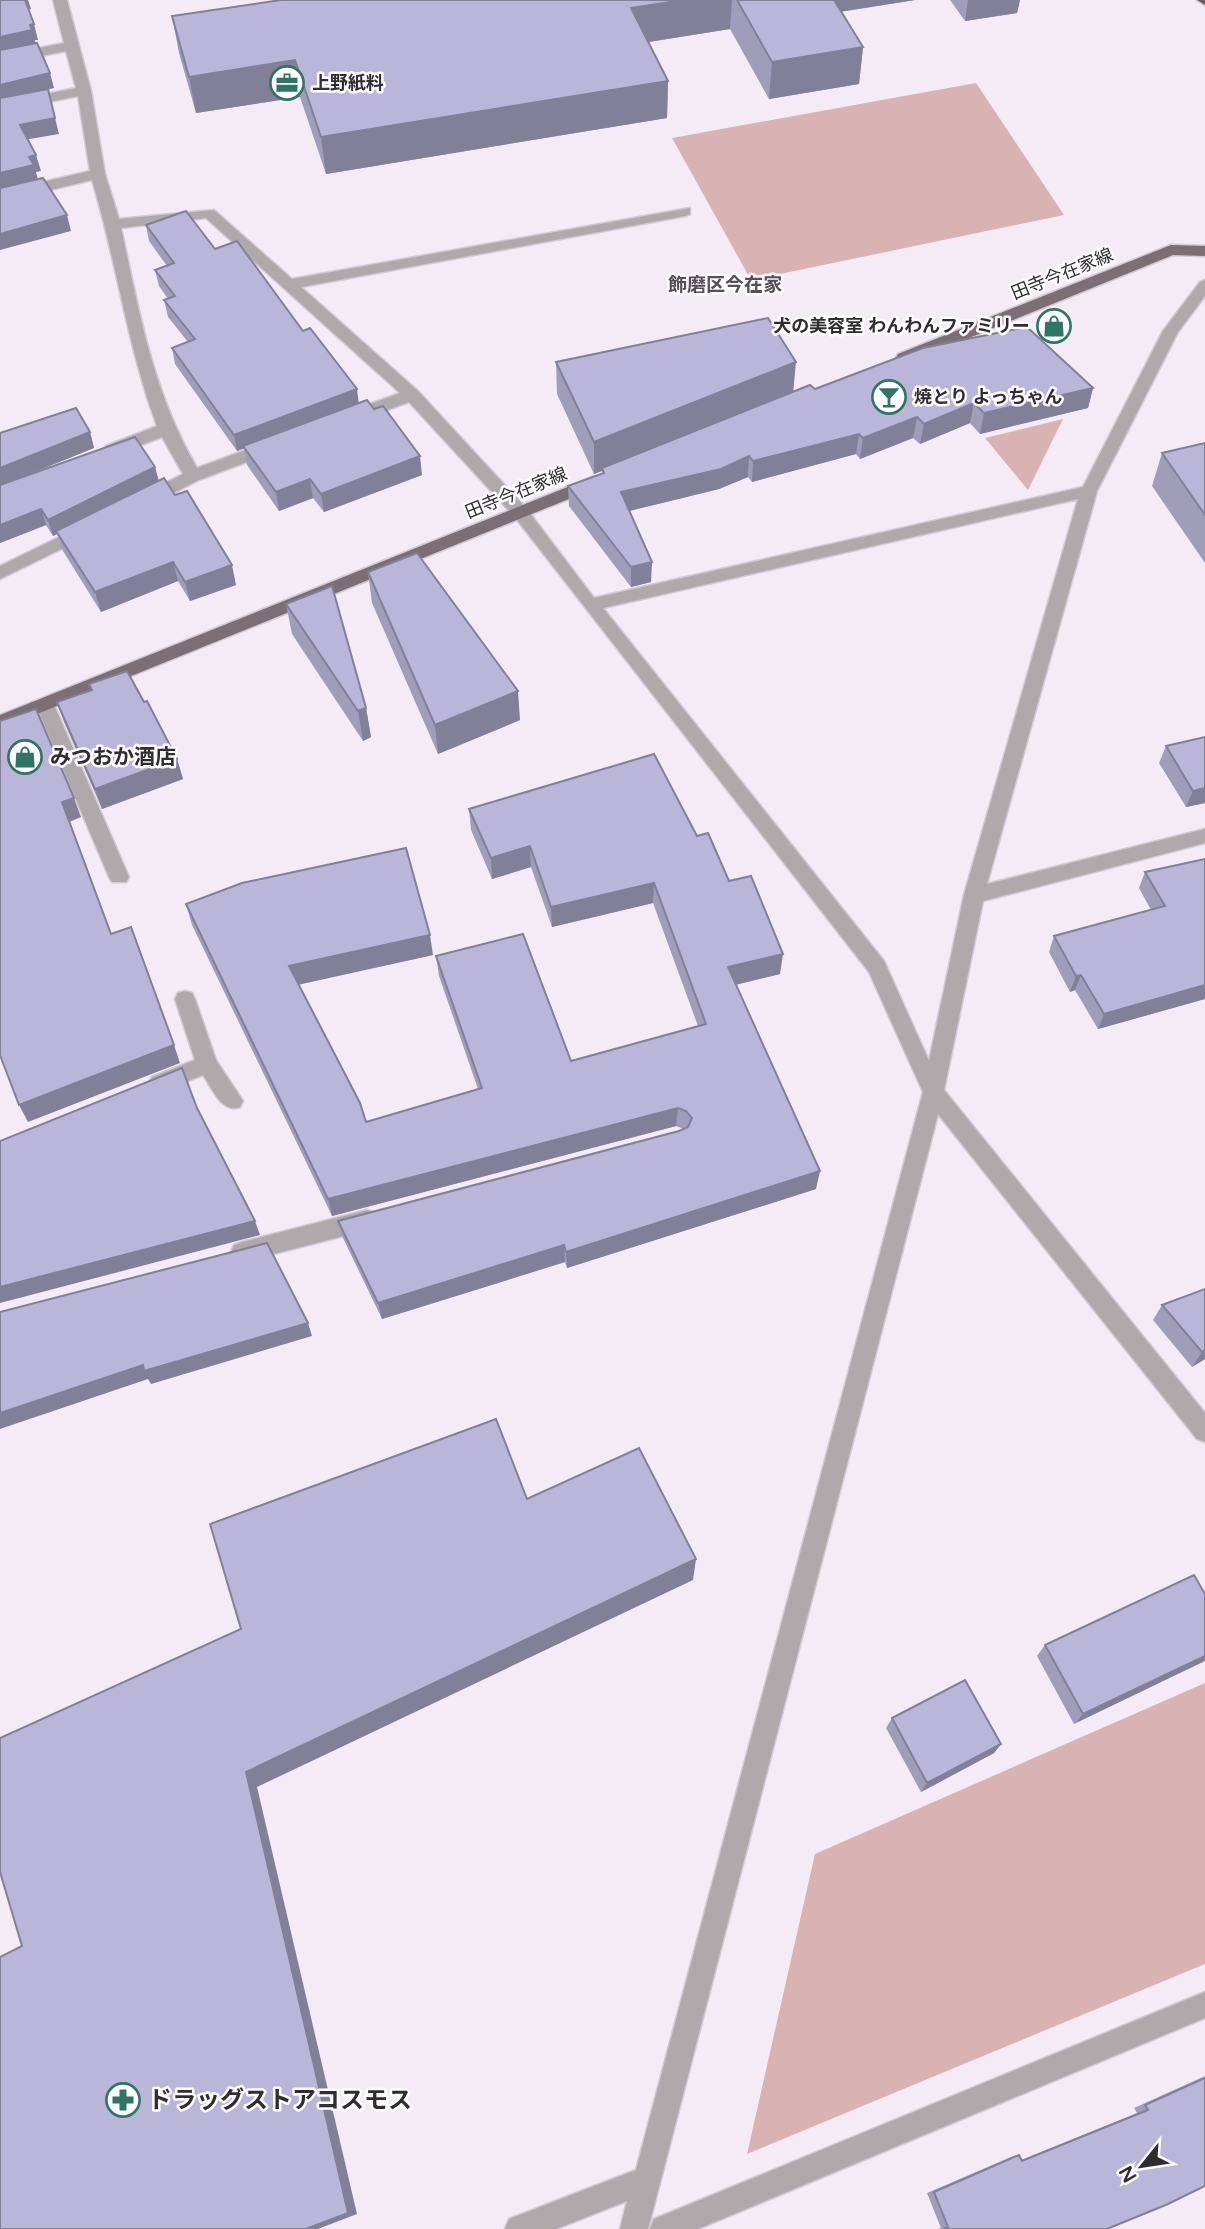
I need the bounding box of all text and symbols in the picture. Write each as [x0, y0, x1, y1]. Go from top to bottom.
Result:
office icon: 上野紙料 [268, 64, 306, 102]
place label: 上野紙料 [312, 72, 384, 94]
street label: 田寺今在家線 [1008, 244, 1116, 304]
district label: 飾磨区今在家 [668, 274, 782, 296]
shop icon: 犬の美容室 わんわんファミリー [1035, 307, 1073, 345]
place label: 犬の美容室 わんわんファミリー [773, 315, 1030, 337]
bar icon: 焼とり よっちゃん [870, 378, 908, 416]
place label: 焼とり よっちゃん [914, 386, 1062, 408]
street label: 田寺今在家線 [462, 463, 570, 523]
shop icon: みつおか酒店 [6, 738, 44, 776]
place label: みつおか酒店 [50, 745, 176, 770]
pharmacy icon: ドラッグストアコスモス [104, 2081, 142, 2119]
place label: ドラッグストアコスモス [148, 2086, 412, 2115]
north arrow [1107, 2131, 1177, 2201]
text: N [1115, 2162, 1141, 2186]

